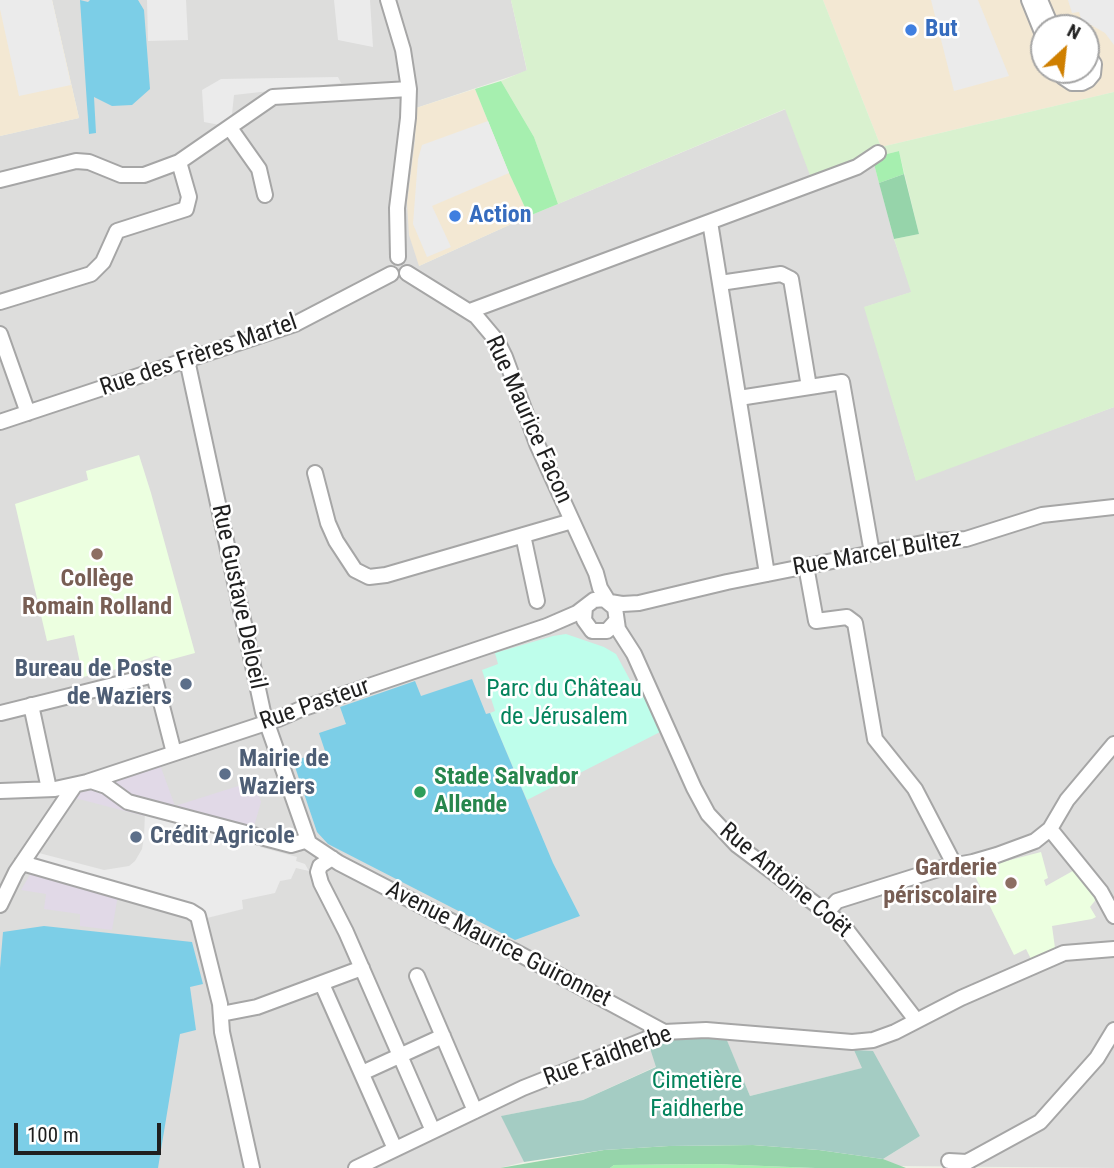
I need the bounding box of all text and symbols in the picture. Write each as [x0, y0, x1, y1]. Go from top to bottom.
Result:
north arrow [1030, 14, 1100, 84]
place label: But [925, 16, 958, 44]
text: N [1063, 19, 1084, 45]
marker: But [903, 22, 919, 38]
place label: Action [469, 202, 532, 230]
marker: Action [447, 208, 463, 224]
street label: Rue des Frères Martel [97, 309, 301, 403]
street label: Rue Maurice Facon [478, 332, 578, 508]
street label: Rue Gustave Deloeil [204, 502, 272, 692]
street label: Rue Marcel Bultez [791, 525, 963, 583]
marker: Collège Romain Rolland [89, 546, 105, 562]
place label: Collège Romain Rolland [22, 566, 172, 622]
place label: Bureau de Poste de Waziers [15, 656, 172, 712]
street label: Rue Pasteur [256, 673, 374, 737]
marker: Bureau de Poste de Waziers [178, 676, 194, 692]
park label: Parc du Château de Jérusalem [486, 676, 642, 732]
place label: Mairie de Waziers [239, 746, 329, 802]
place label: Stade Salvador Allende [434, 764, 579, 820]
marker: Mairie de Waziers [217, 766, 233, 782]
marker: Stade Salvador Allende [412, 784, 428, 800]
street label: Rue Antoine Coët [713, 817, 857, 945]
place label: Crédit Agricole [150, 823, 295, 851]
marker: Crédit Agricole [128, 829, 144, 845]
place label: Garderie périscolaire [883, 855, 997, 911]
marker: Garderie périscolaire [1003, 875, 1019, 891]
street label: Avenue Maurice Guironnet [381, 876, 615, 1014]
street label: Rue Faidherbe [540, 1020, 676, 1094]
park label: Cimetière Faidherbe [650, 1068, 744, 1124]
scale bar [18, 1108, 164, 1152]
text: 100 m [27, 1123, 79, 1147]

